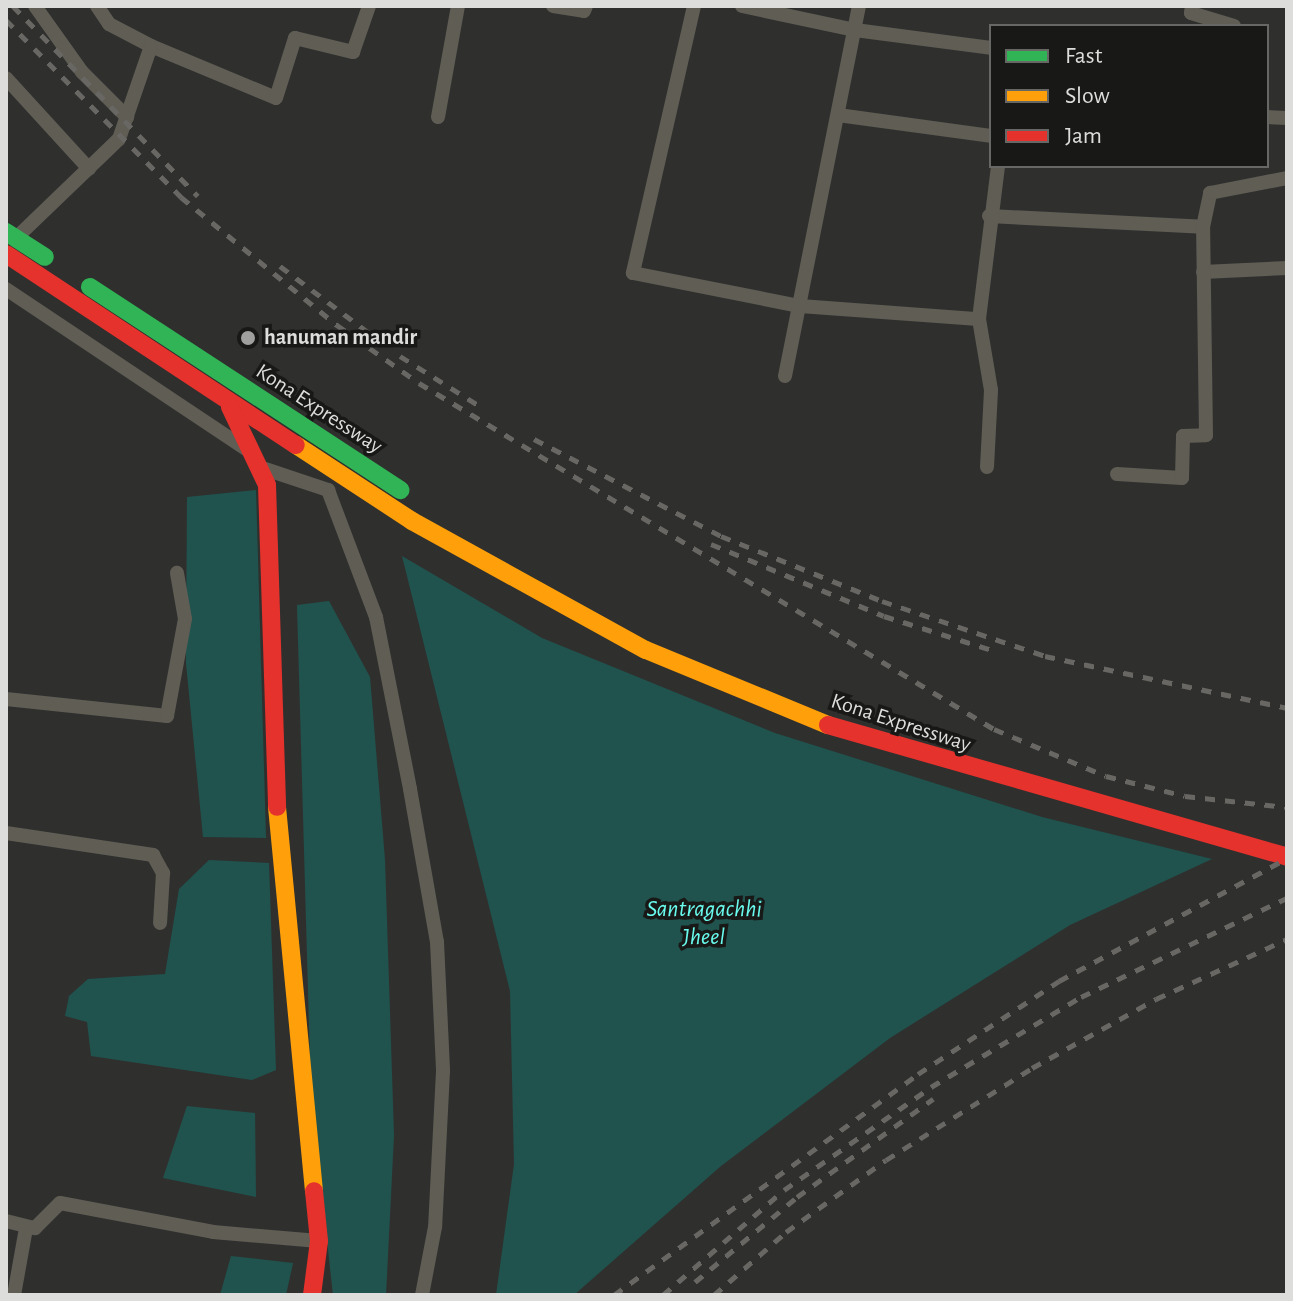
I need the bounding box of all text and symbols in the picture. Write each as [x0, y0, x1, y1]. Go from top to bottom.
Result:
legend [989, 24, 1269, 168]
text: Fast [1065, 44, 1102, 68]
text: Slow [1065, 84, 1110, 108]
text: Jam [1065, 124, 1102, 148]
place label: hanuman mandir [264, 325, 417, 351]
marker: hanuman mandir [239, 329, 257, 347]
street label: Kona Expressway [251, 358, 387, 460]
street label: Kona Expressway [828, 688, 974, 758]
water label: Santragachhi Jheel [646, 896, 762, 952]

